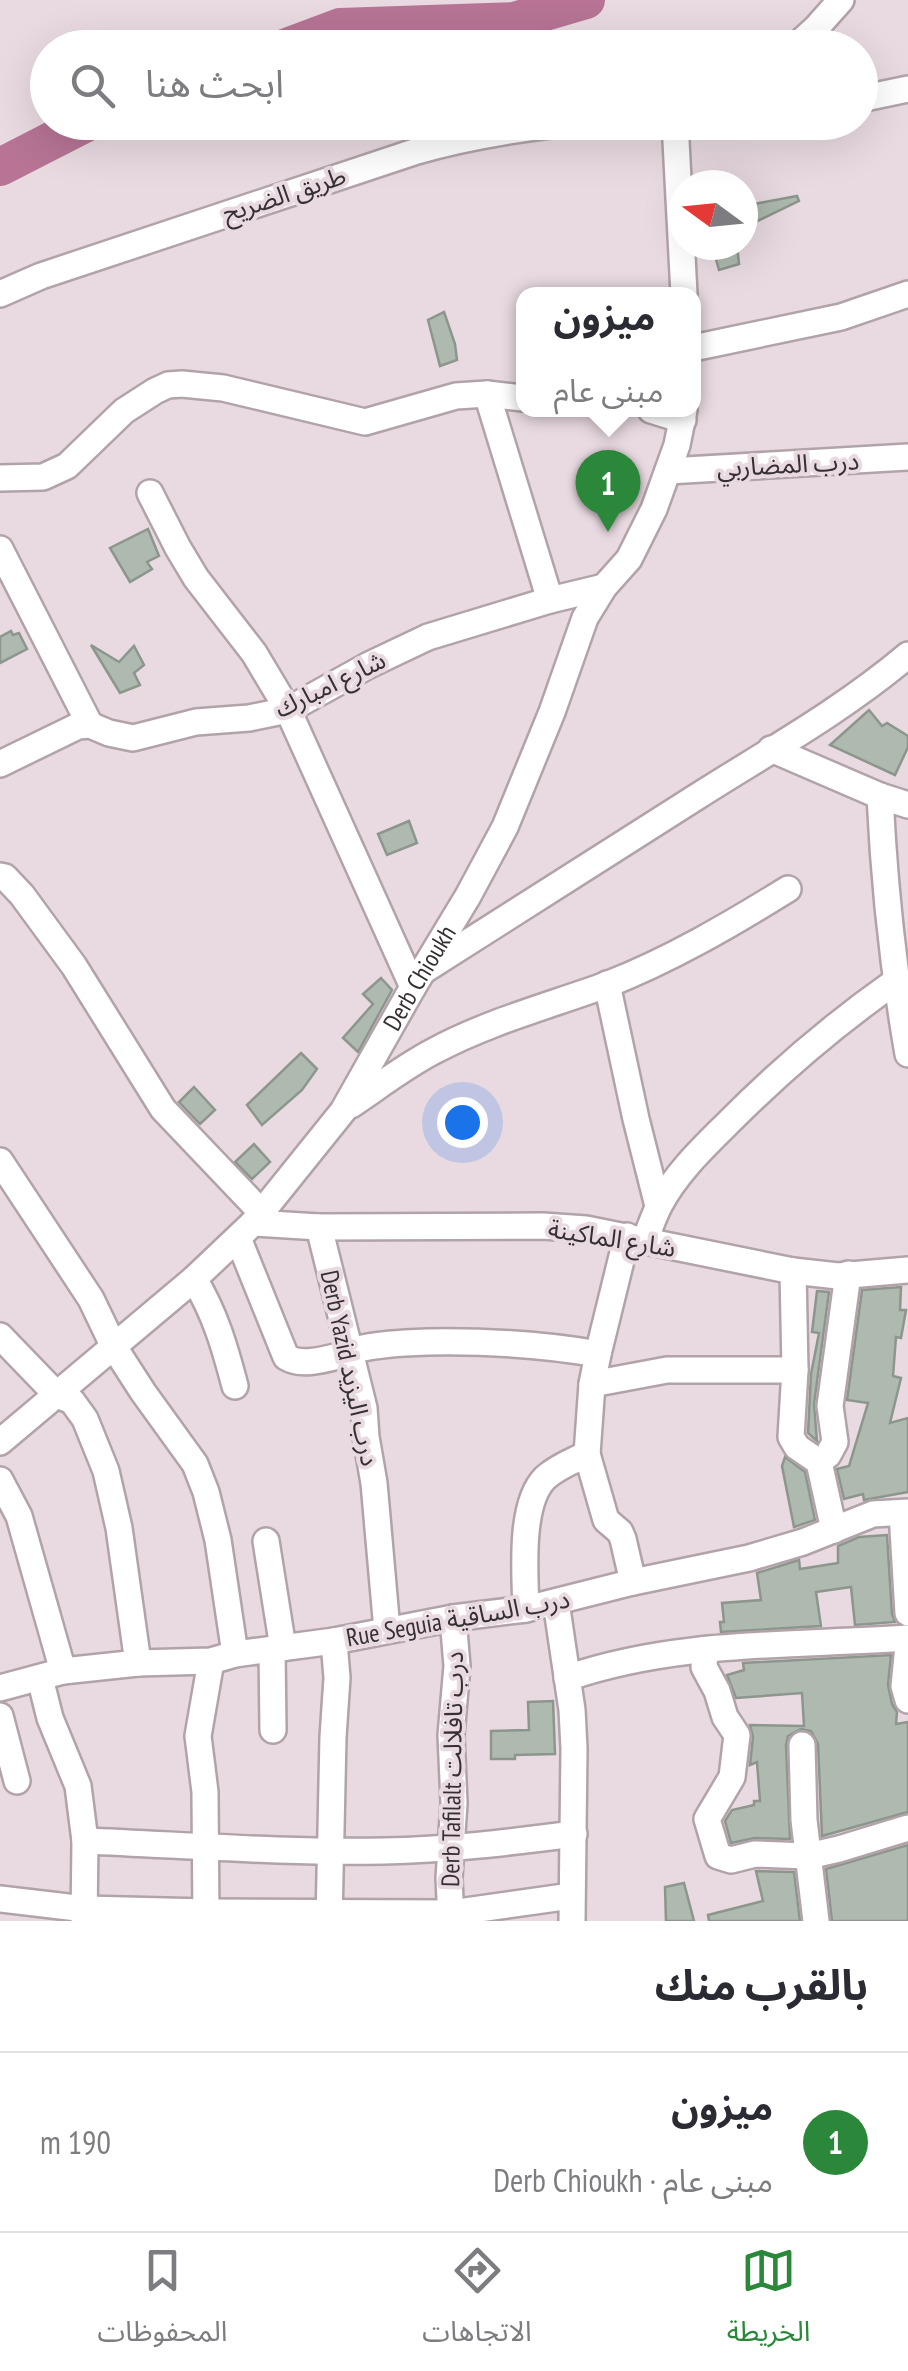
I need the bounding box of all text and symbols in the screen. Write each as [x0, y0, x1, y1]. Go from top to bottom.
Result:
search box [30, 30, 878, 140]
icon: search [65, 58, 120, 113]
text: ابحث هنا [145, 58, 284, 107]
street label: طريق الضريح [218, 159, 351, 232]
north arrow [668, 170, 758, 260]
popup [516, 287, 701, 417]
text: ميزون [554, 291, 655, 340]
text: مبنى عام [554, 369, 663, 411]
street label: درب المضاربي [716, 444, 860, 488]
pin: 1 [576, 450, 640, 532]
street label: شارع امبارك [269, 643, 392, 727]
street label: Derb Chioukh [376, 919, 463, 1036]
your location [437, 1097, 488, 1148]
street label: شارع الماكينة [546, 1212, 678, 1267]
street label: Derb Yazid درب اليزيد [314, 1267, 386, 1469]
street label: Rue Seguia درب الساقية [344, 1583, 572, 1653]
street label: Derb Tafilalt درب تافلالت [434, 1651, 470, 1887]
text: بالقرب منك [655, 1957, 868, 2012]
text: ميزون [671, 2081, 773, 2130]
text: 190 m [40, 2121, 111, 2163]
text: 1 [828, 2121, 843, 2163]
text: مبنى عام · Derb Chioukh [493, 2159, 773, 2201]
tab: المحفوظات [97, 2243, 227, 2362]
tab: الاتجاهات [422, 2243, 532, 2362]
tab: الخريطة [727, 2243, 811, 2362]

